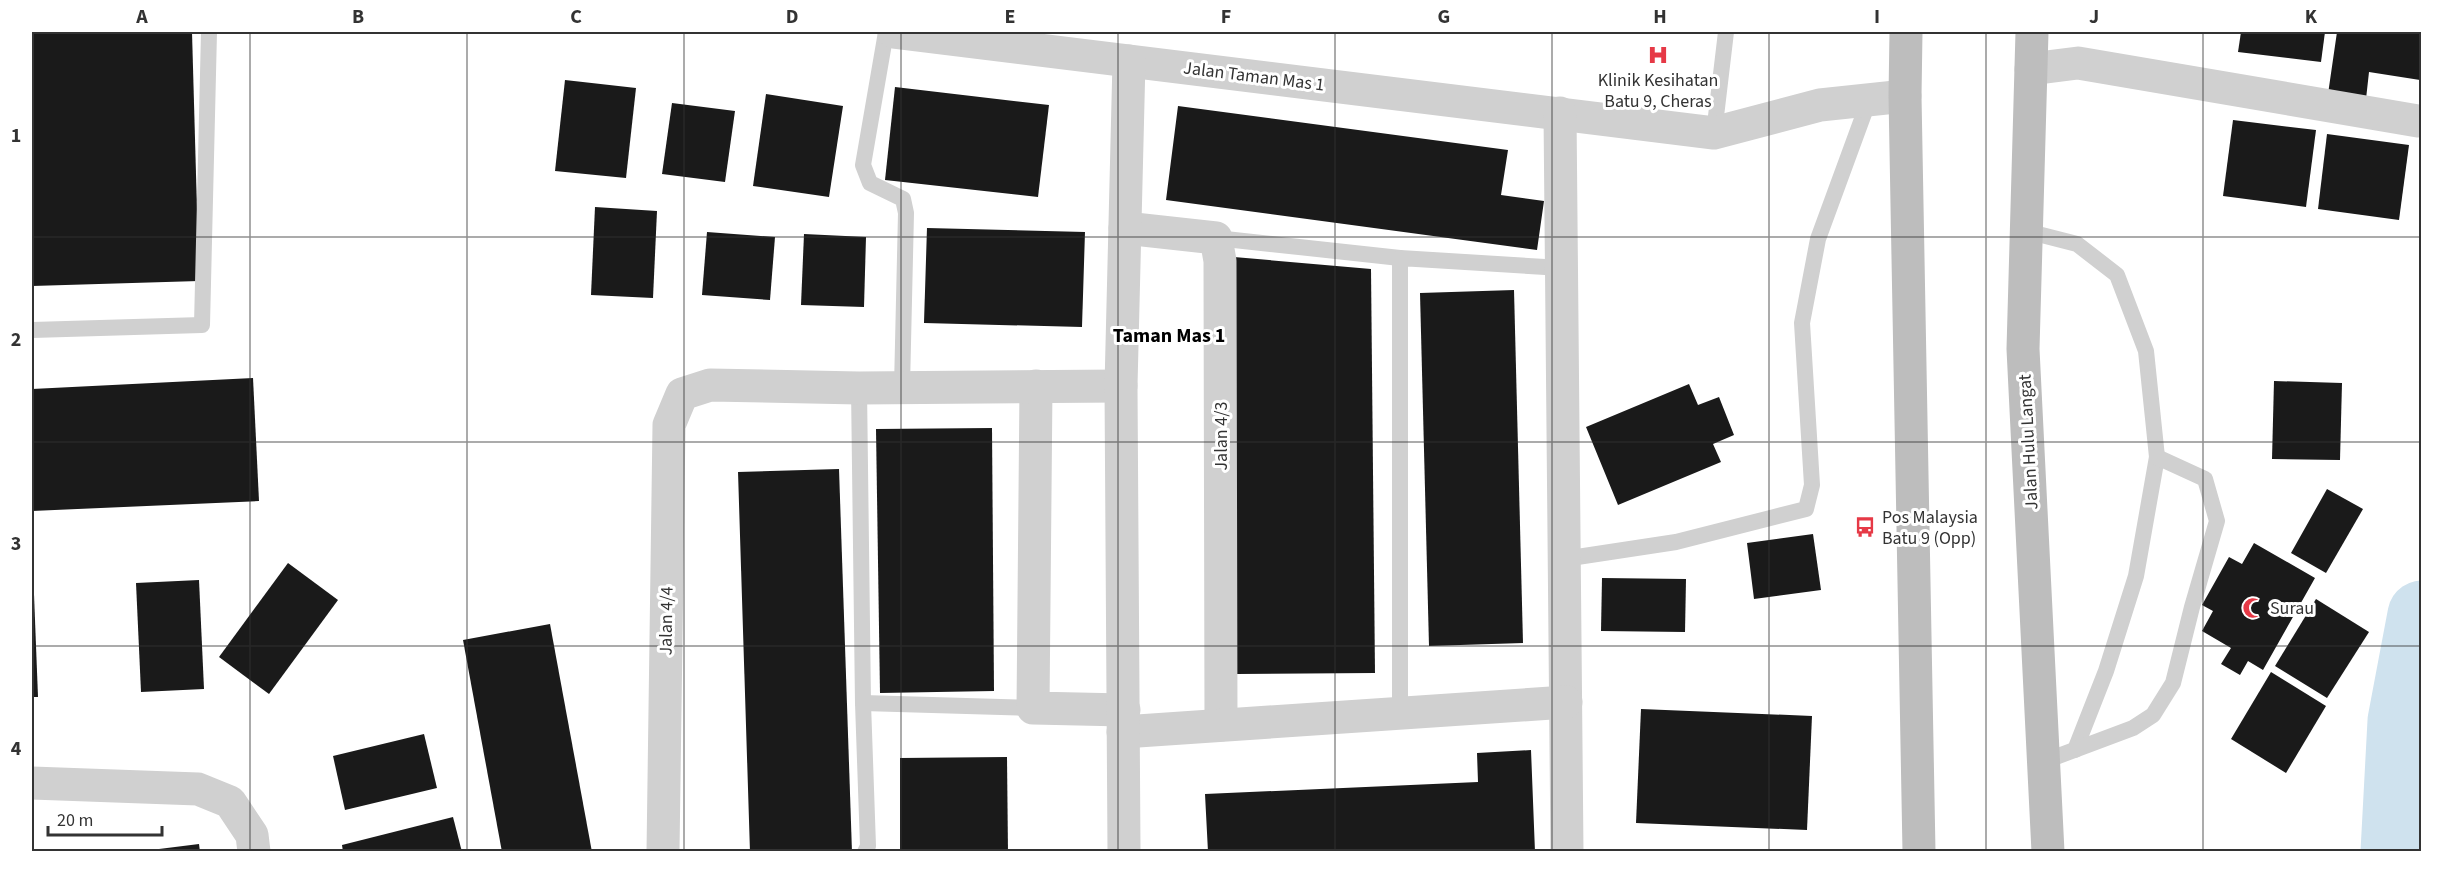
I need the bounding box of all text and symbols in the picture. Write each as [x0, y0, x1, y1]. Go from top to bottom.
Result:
text: A [135, 3, 148, 31]
text: B [352, 3, 364, 31]
text: C [570, 3, 582, 31]
text: D [786, 3, 798, 31]
text: E [1005, 3, 1015, 31]
text: F [1221, 3, 1231, 31]
text: G [1438, 3, 1450, 31]
text: H [1653, 3, 1667, 31]
text: I [1874, 3, 1880, 31]
text: J [2089, 3, 2099, 31]
text: K [2305, 3, 2318, 31]
hospital icon: Klinik Kesihatan Batu 9, Cheras [1646, 43, 1670, 67]
street label: Jalan Taman Mas 1 [1182, 55, 1326, 98]
place label: Klinik Kesihatan Batu 9, Cheras [1598, 68, 1718, 114]
text: 1 [11, 122, 21, 150]
district label: Taman Mas 1 [1113, 322, 1225, 350]
text: 2 [11, 326, 21, 354]
street label: Jalan Hulu Langat [2012, 374, 2045, 510]
street label: Jalan 4/3 [1209, 401, 1234, 471]
place label: Pos Malaysia Batu 9 (Opp) [1882, 505, 1978, 551]
bus stop icon: Pos Malaysia Batu 9 (Opp) [1853, 515, 1877, 539]
text: 3 [11, 530, 21, 558]
street label: Jalan 4/4 [653, 586, 680, 656]
mosque icon: Surau [2241, 596, 2265, 620]
place label: Surau [2270, 596, 2314, 621]
text: 4 [11, 735, 22, 763]
scale bar [48, 799, 162, 837]
text: 20 m [57, 808, 93, 833]

